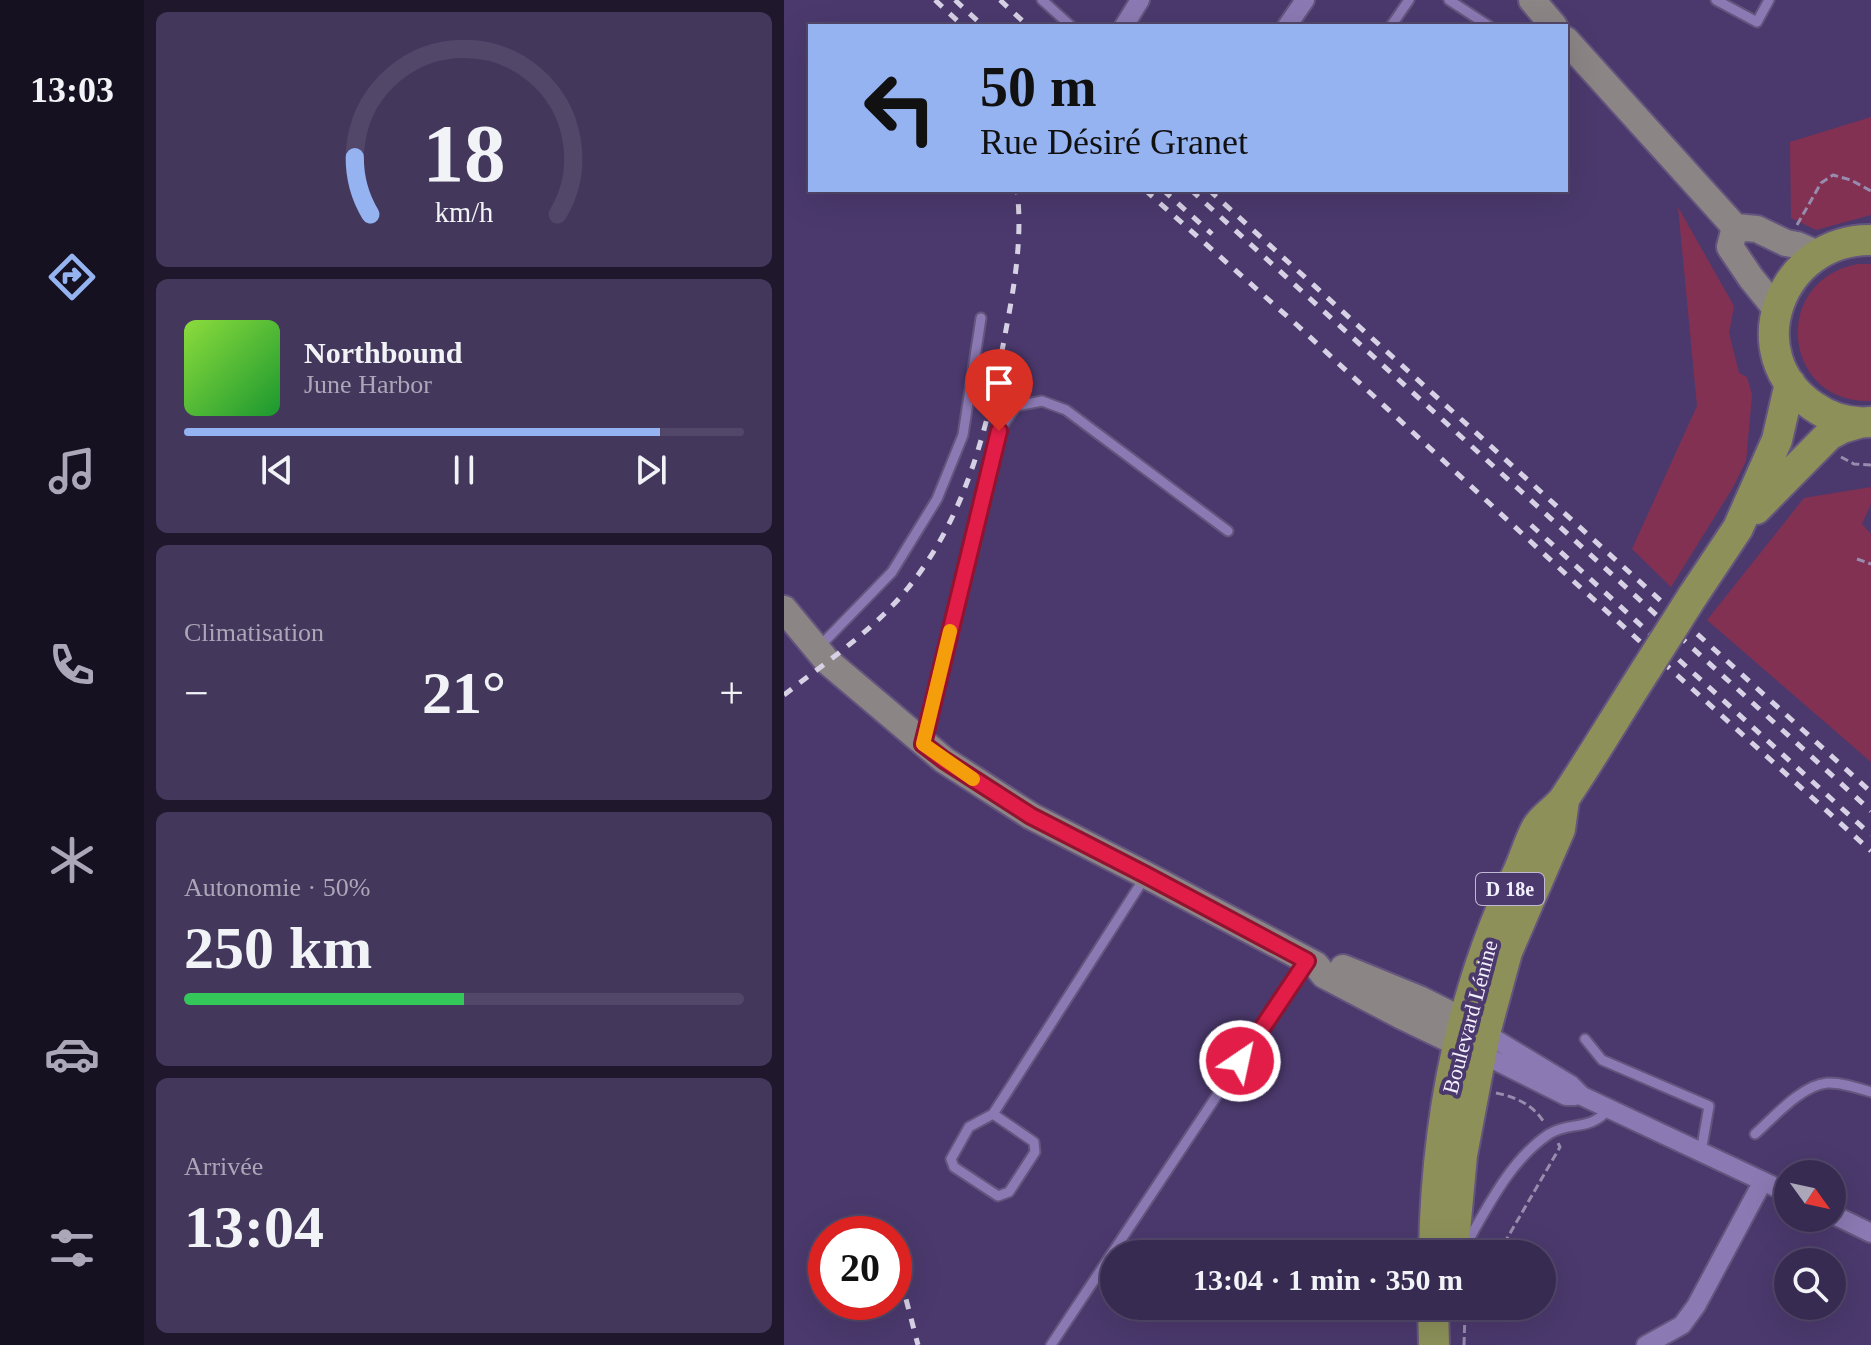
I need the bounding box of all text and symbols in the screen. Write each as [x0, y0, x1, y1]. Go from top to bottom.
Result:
icon: left [848, 56, 952, 160]
text: 50 m [980, 56, 1097, 118]
text: 13:03 [30, 70, 114, 110]
text: 18 [422, 107, 506, 199]
text: Rue Désiré Granet [980, 122, 1248, 162]
text: km/h [435, 197, 493, 228]
icon: directions [44, 249, 100, 305]
text: Northbound [304, 336, 462, 369]
pin [965, 349, 1033, 431]
icon: arrive [977, 361, 1021, 405]
text: June Harbor [304, 370, 432, 399]
icon: music [44, 443, 100, 499]
icon: previous [255, 448, 299, 492]
icon: pause [442, 448, 486, 492]
icon: next [629, 448, 673, 492]
text: Climatisation [184, 618, 324, 647]
icon: phone [44, 637, 100, 693]
text: 21° [422, 660, 506, 726]
text: − [184, 669, 209, 718]
text: + [719, 669, 744, 718]
icon: climate [44, 832, 100, 888]
text: Autonomie · 50% [184, 873, 370, 902]
road number: D 18e [1476, 873, 1544, 905]
text: 250 km [184, 915, 372, 981]
street label: Boulevard Lénine [1437, 937, 1503, 1097]
position arrow [1198, 1019, 1282, 1103]
icon: car [44, 1026, 100, 1082]
text: Arrivée [184, 1152, 263, 1181]
north arrow [1774, 1160, 1846, 1232]
map controls [1774, 1160, 1846, 1320]
text: 13:04 [184, 1194, 324, 1260]
speed limit sign: 20 [808, 1216, 912, 1320]
icon: filters [44, 1220, 100, 1276]
button: search [1774, 1248, 1846, 1320]
text: 13:04 · 1 min · 350 m [1193, 1263, 1463, 1296]

